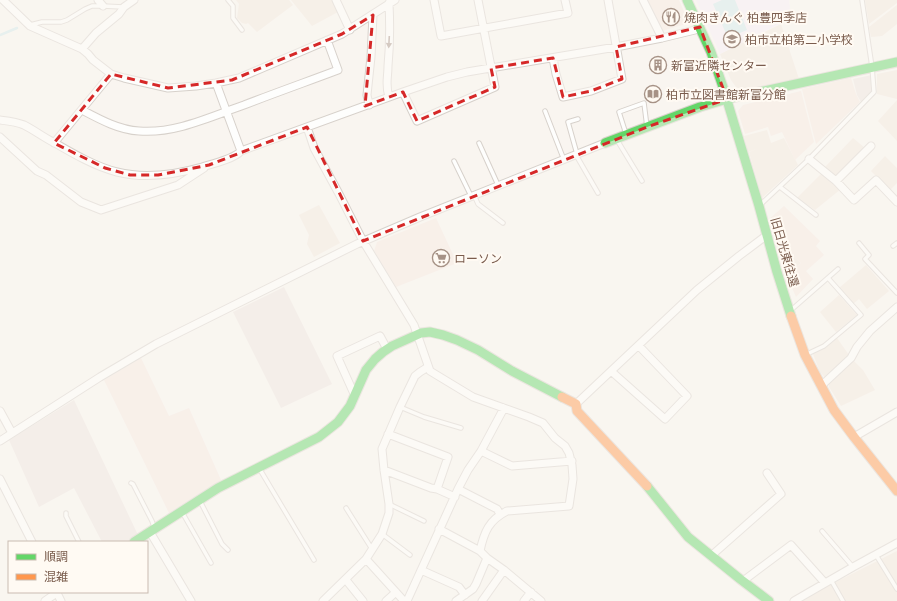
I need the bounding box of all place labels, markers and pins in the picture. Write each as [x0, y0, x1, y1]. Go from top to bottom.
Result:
restaurant icon: 焼肉きんぐ 柏豊四季店 [661, 7, 681, 27]
place label: 焼肉きんぐ 柏豊四季店 [684, 9, 807, 26]
school or university icon: 柏市立柏第二小学校 [722, 29, 742, 49]
place label: 柏市立柏第二小学校 [745, 31, 853, 48]
building icon: 新富近隣センター [648, 55, 668, 75]
place label: 新富近隣センター [671, 57, 767, 74]
library icon: 柏市立図書館新富分館 [643, 84, 663, 104]
place label: 柏市立図書館新富分館 [666, 86, 786, 103]
supermarket icon: ローソン [431, 248, 451, 268]
place label: ローソン [454, 250, 502, 267]

